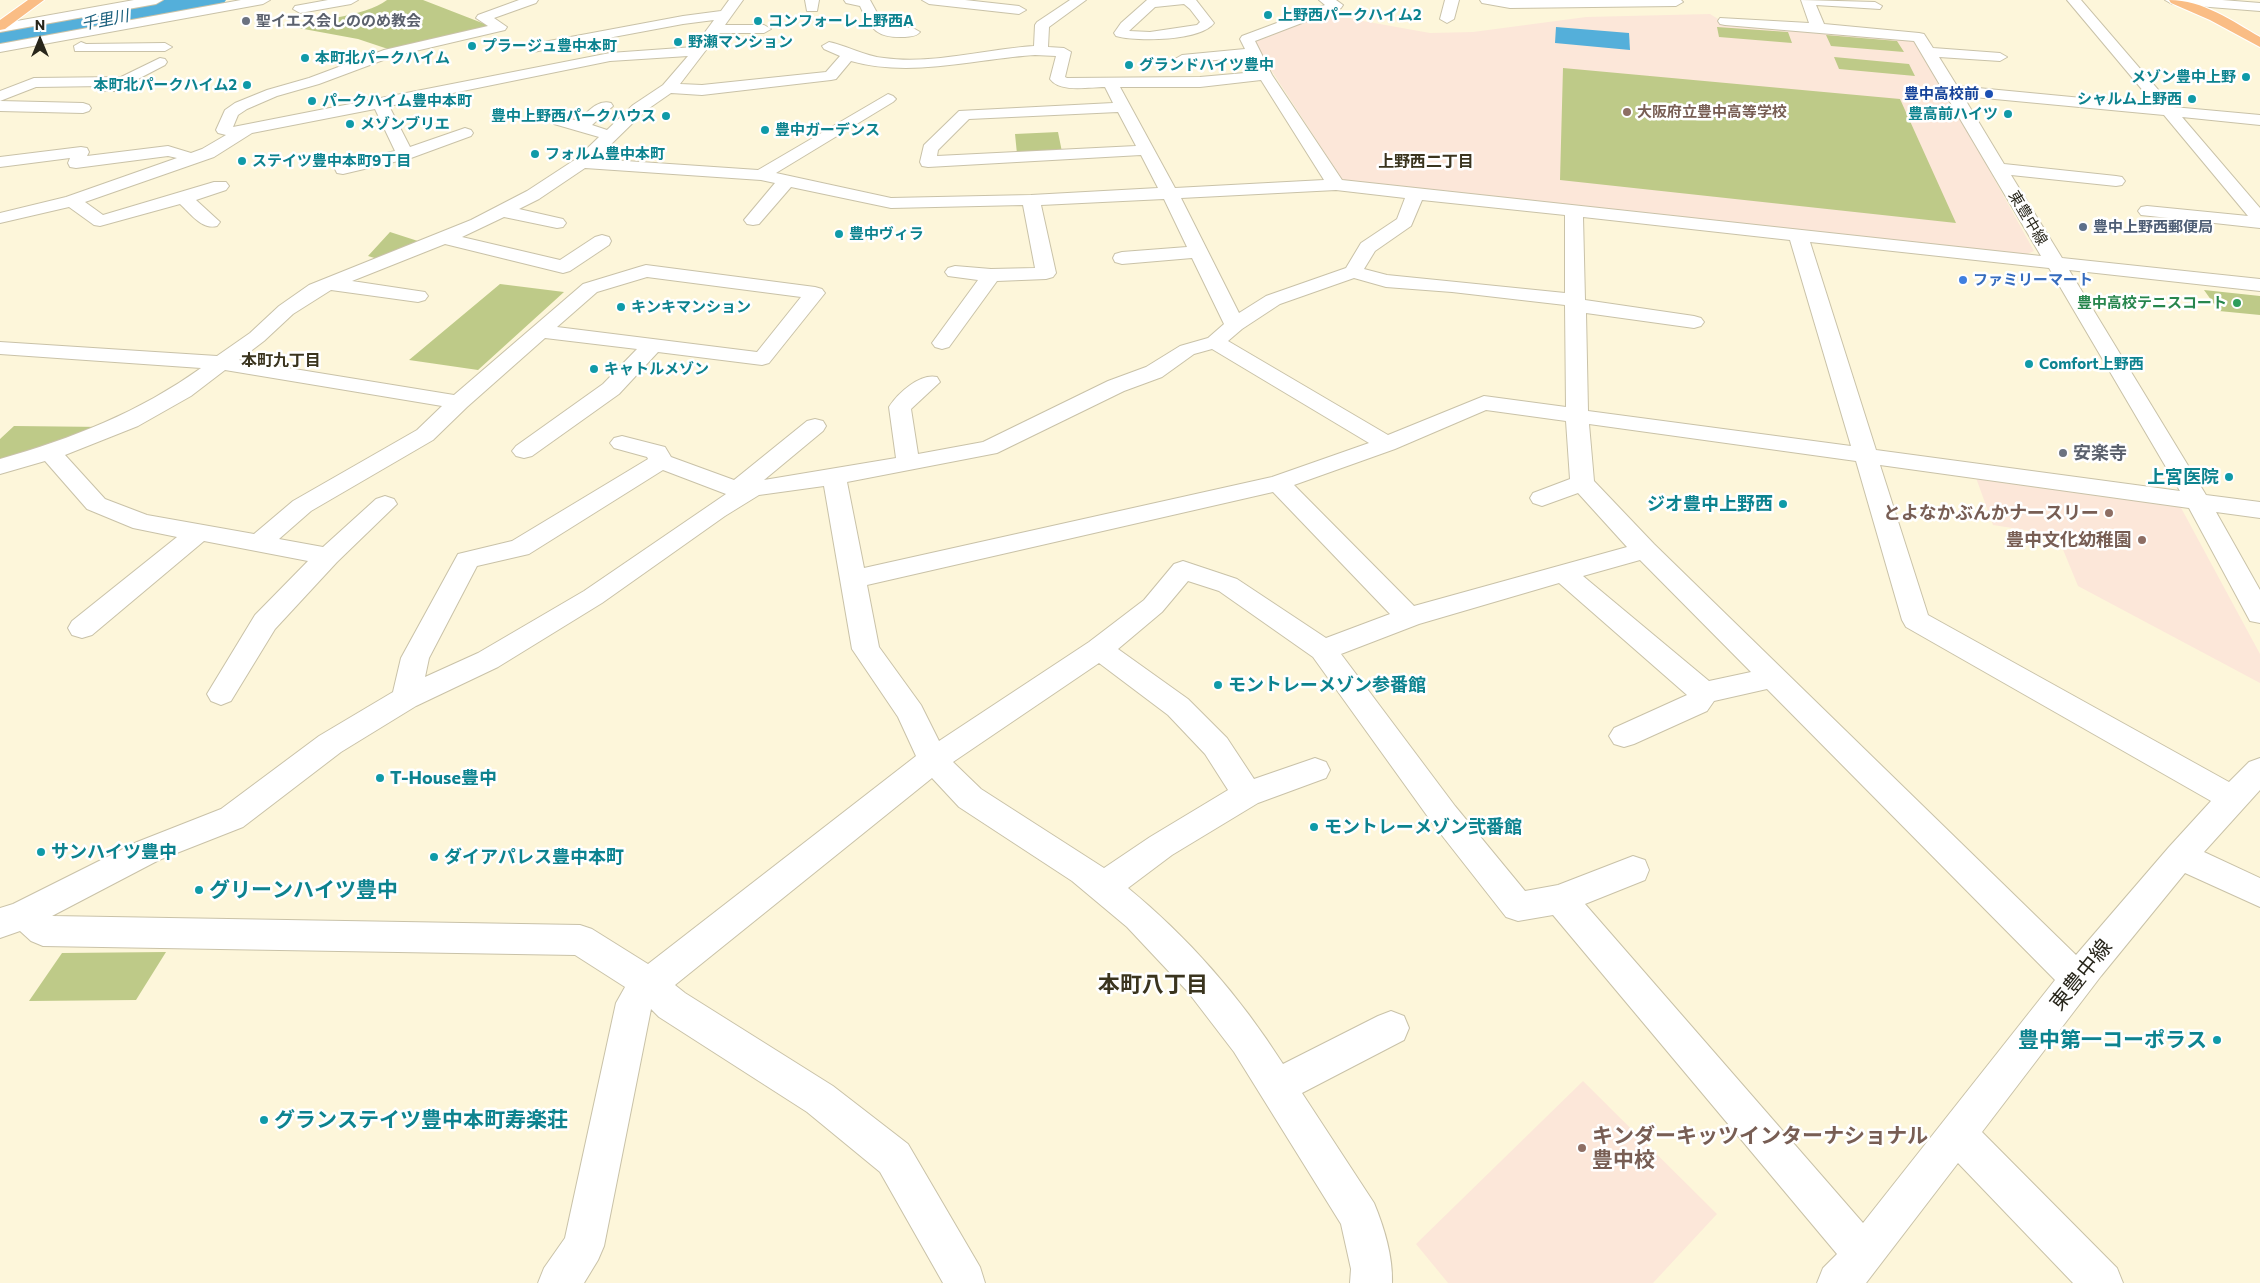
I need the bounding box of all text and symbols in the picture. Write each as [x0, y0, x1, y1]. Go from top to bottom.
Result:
water label: 千里川 [80, 6, 130, 34]
place label: 上野西パークハイム2 [1278, 6, 1422, 24]
marker: 上野西パークハイム2 [1262, 9, 1274, 21]
place label: 聖イエス会しののめ教会 [256, 12, 421, 30]
place label: コンフォーレ上野西A [768, 12, 914, 30]
north arrow [15, 15, 65, 65]
marker: 聖イエス会しののめ教会 [240, 15, 252, 27]
marker: コンフォーレ上野西A [752, 15, 764, 27]
text: N [35, 16, 45, 33]
place label: 野瀬マンション [688, 33, 793, 51]
marker: 野瀬マンション [672, 36, 684, 48]
place label: プラージュ豊中本町 [482, 37, 617, 55]
marker: プラージュ豊中本町 [466, 40, 478, 52]
place label: 本町北パークハイム [315, 49, 450, 67]
marker: 本町北パークハイム [299, 52, 311, 64]
place label: グランドハイツ豊中 [1139, 56, 1274, 74]
marker: グランドハイツ豊中 [1123, 59, 1135, 71]
place label: メゾン豊中上野 [2131, 68, 2236, 86]
marker: メゾン豊中上野 [2240, 71, 2252, 83]
place label: 本町北パークハイム2 [93, 76, 237, 94]
marker: 本町北パークハイム2 [241, 79, 253, 91]
place label: 豊中高校前 [1904, 85, 1979, 103]
marker: 豊中高校前 [1983, 88, 1995, 100]
place label: シャルム上野西 [2077, 90, 2182, 108]
place label: パークハイム豊中本町 [322, 92, 472, 110]
marker: シャルム上野西 [2186, 93, 2198, 105]
marker: パークハイム豊中本町 [306, 95, 318, 107]
place label: 大阪府立豊中高等学校 [1637, 103, 1787, 121]
place label: 豊高前ハイツ [1908, 105, 1998, 123]
marker: 大阪府立豊中高等学校 [1621, 106, 1633, 118]
place label: 豊中上野西パークハウス [491, 107, 656, 125]
marker: 豊高前ハイツ [2002, 108, 2014, 120]
marker: 豊中上野西パークハウス [660, 110, 672, 122]
place label: メゾンブリエ [360, 115, 450, 133]
marker: メゾンブリエ [344, 118, 356, 130]
place label: 豊中ガーデンス [775, 121, 880, 139]
marker: 豊中ガーデンス [759, 124, 771, 136]
place label: フォルム豊中本町 [545, 145, 665, 163]
marker: フォルム豊中本町 [529, 148, 541, 160]
place label: ステイツ豊中本町9丁目 [252, 152, 411, 170]
district label: 上野西二丁目 [1378, 152, 1474, 172]
marker: ステイツ豊中本町9丁目 [236, 155, 248, 167]
street label: 東豊中線 [2005, 188, 2051, 248]
place label: 豊中上野西郵便局 [2093, 218, 2213, 236]
marker: 豊中上野西郵便局 [2077, 221, 2089, 233]
place label: 豊中ヴィラ [849, 225, 924, 243]
marker: 豊中ヴィラ [833, 228, 845, 240]
place label: ファミリーマート [1973, 271, 2093, 289]
marker: ファミリーマート [1957, 274, 1969, 286]
place label: 豊中高校テニスコート [2077, 294, 2227, 312]
marker: 豊中高校テニスコート [2231, 297, 2243, 309]
place label: キンキマンション [631, 298, 751, 316]
marker: キンキマンション [615, 301, 627, 313]
district label: 本町九丁目 [241, 351, 321, 371]
place label: Comfort上野西 [2039, 355, 2144, 373]
marker: Comfort上野西 [2023, 358, 2035, 370]
place label: キャトルメゾン [604, 360, 709, 378]
marker: キャトルメゾン [588, 363, 600, 375]
place label: 安楽寺 [2073, 442, 2127, 464]
marker: 安楽寺 [2057, 447, 2069, 459]
place label: 上宮医院 [2147, 466, 2219, 488]
marker: 上宮医院 [2223, 471, 2235, 483]
place label: ジオ豊中上野西 [1647, 493, 1773, 515]
marker: ジオ豊中上野西 [1777, 498, 1789, 510]
place label: とよなかぶんかナースリー [1883, 502, 2099, 524]
marker: とよなかぶんかナースリー [2103, 507, 2115, 519]
place label: 豊中文化幼稚園 [2006, 529, 2132, 551]
marker: 豊中文化幼稚園 [2136, 534, 2148, 546]
place label: モントレーメゾン参番館 [1228, 674, 1426, 696]
marker: モントレーメゾン参番館 [1212, 679, 1224, 691]
place label: T-House豊中 [390, 767, 497, 789]
marker: T-House豊中 [374, 772, 386, 784]
place label: モントレーメゾン弐番館 [1324, 816, 1522, 838]
marker: モントレーメゾン弐番館 [1308, 821, 1320, 833]
place label: サンハイツ豊中 [51, 841, 177, 863]
marker: サンハイツ豊中 [35, 846, 47, 858]
place label: ダイアパレス豊中本町 [444, 846, 624, 868]
marker: ダイアパレス豊中本町 [428, 851, 440, 863]
place label: グリーンハイツ豊中 [209, 877, 398, 903]
marker: グリーンハイツ豊中 [193, 884, 205, 896]
street label: 東豊中線 [2045, 934, 2117, 1016]
district label: 本町八丁目 [1098, 972, 1208, 998]
place label: 豊中第一コーポラス [2018, 1027, 2207, 1053]
marker: 豊中第一コーポラス [2211, 1034, 2223, 1046]
place label: グランステイツ豊中本町寿楽荘 [274, 1107, 568, 1133]
marker: グランステイツ豊中本町寿楽荘 [258, 1114, 270, 1126]
place label: キンダーキッツインターナショナル 豊中校 [1592, 1123, 1928, 1173]
marker: キンダーキッツインターナショナル 豊中校 [1576, 1142, 1588, 1154]

